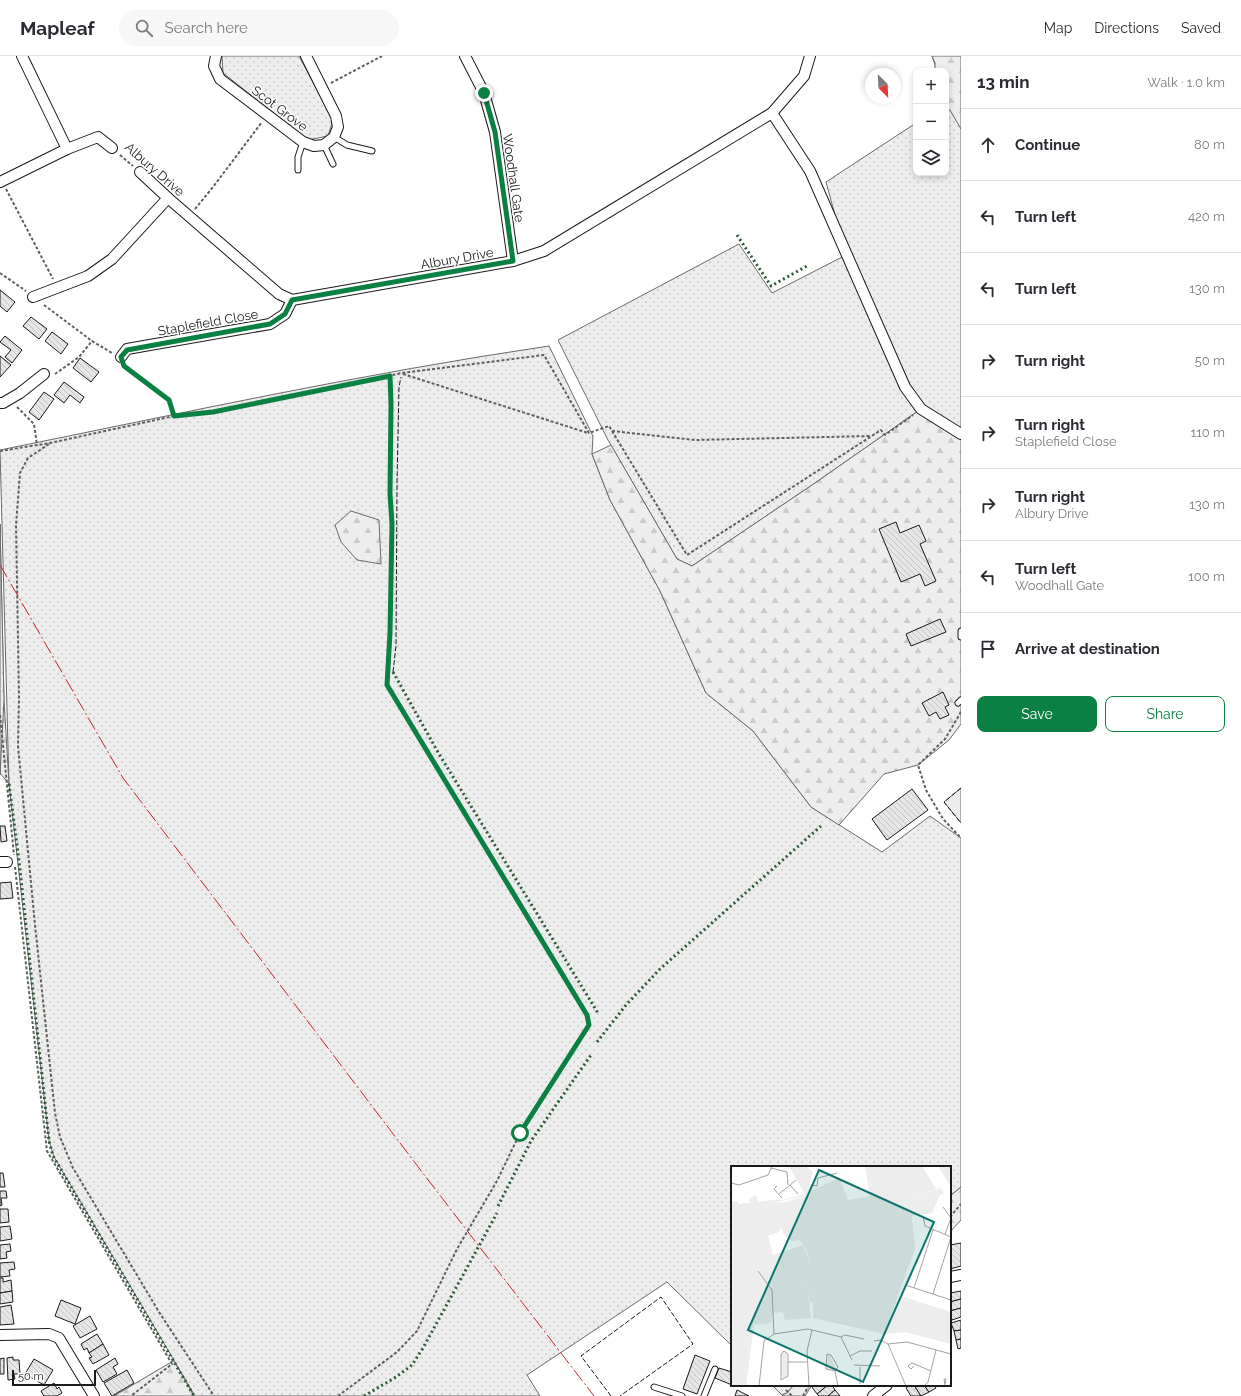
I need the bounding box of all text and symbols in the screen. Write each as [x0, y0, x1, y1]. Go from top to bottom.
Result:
search box [119, 10, 399, 46]
text: Mapleaf [20, 17, 95, 39]
icon: search [133, 17, 155, 39]
text: Search here [165, 19, 248, 37]
text: Map [1044, 20, 1072, 36]
text: Directions [1094, 20, 1159, 36]
text: Saved [1181, 20, 1221, 36]
north arrow [865, 68, 901, 104]
map controls [913, 68, 949, 176]
button: + [913, 68, 949, 104]
text: 13 min [977, 72, 1029, 92]
text: Walk · 1.0 km [1147, 75, 1225, 90]
street label: Scot Grove [249, 83, 311, 134]
route end [475, 84, 493, 102]
button: − [913, 104, 949, 140]
street label: Woodhall Gate [500, 133, 527, 224]
icon: ahead [977, 134, 999, 156]
text: Continue [1015, 136, 1080, 154]
text: 80 m [1194, 137, 1225, 152]
street label: Albury Drive [122, 140, 188, 199]
button: layers [913, 140, 949, 176]
icon: left [977, 206, 999, 228]
text: Turn left [1015, 208, 1076, 226]
text: 420 m [1188, 209, 1225, 224]
street label: Albury Drive [420, 245, 495, 272]
icon: left [977, 278, 999, 300]
text: Turn left [1015, 280, 1076, 298]
text: 130 m [1189, 281, 1225, 296]
street label: Staplefield Close [157, 306, 260, 339]
icon: right [977, 350, 999, 372]
text: Turn right [1015, 352, 1085, 370]
text: 50 m [1195, 353, 1225, 368]
text: Turn right [1015, 416, 1085, 434]
icon: right [977, 422, 999, 444]
text: 110 m [1191, 425, 1225, 440]
text: Staplefield Close [1015, 434, 1117, 449]
text: Turn right [1015, 488, 1085, 506]
icon: right [977, 494, 999, 516]
text: 130 m [1189, 497, 1225, 512]
text: Albury Drive [1015, 506, 1089, 521]
text: Turn left [1015, 560, 1076, 578]
icon: left [977, 566, 999, 588]
text: 100 m [1188, 569, 1225, 584]
text: Woodhall Gate [1015, 578, 1104, 593]
icon: arrive [977, 638, 999, 660]
text: Arrive at destination [1015, 640, 1160, 658]
button: Save [977, 696, 1097, 732]
button: Share [1105, 696, 1225, 732]
route start [511, 1124, 529, 1142]
inset map [731, 1166, 951, 1386]
scale bar [12, 1368, 96, 1387]
text: 50 m [18, 1370, 44, 1383]

